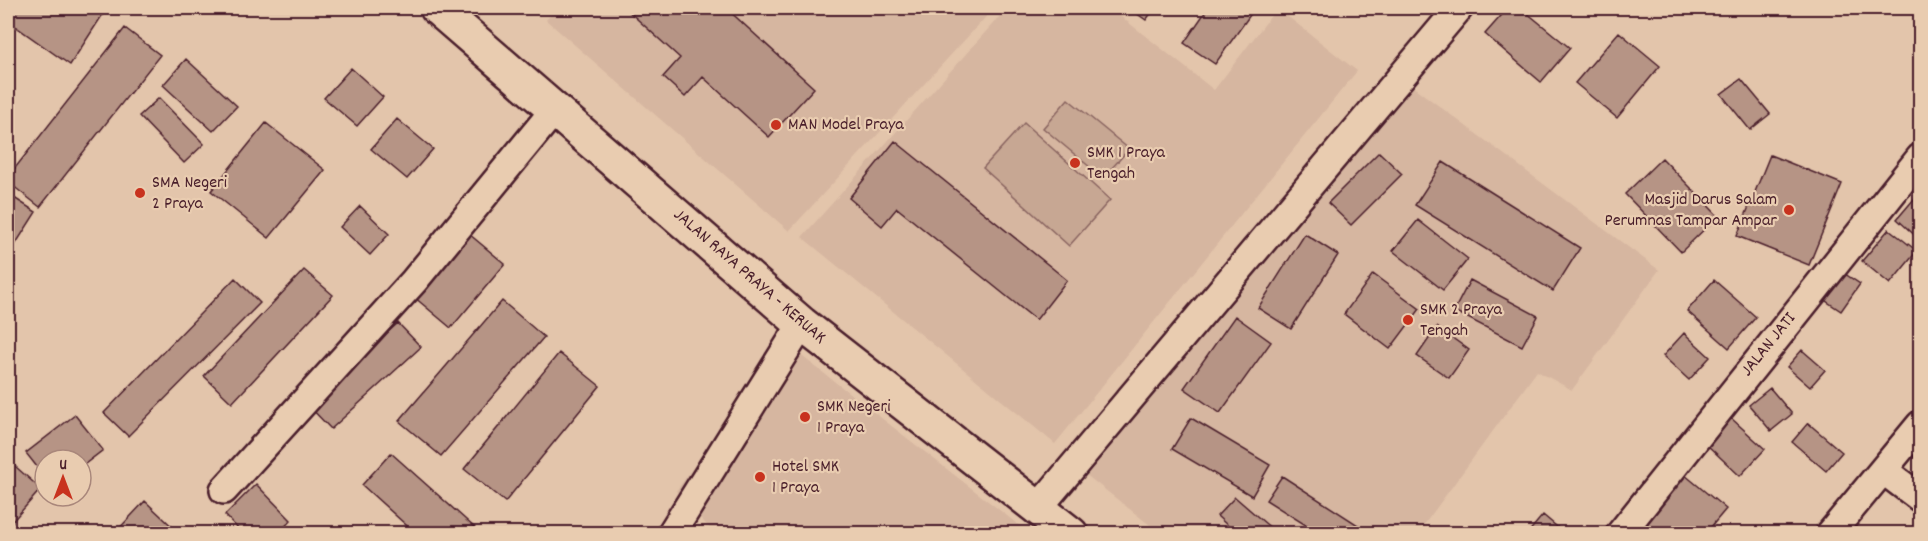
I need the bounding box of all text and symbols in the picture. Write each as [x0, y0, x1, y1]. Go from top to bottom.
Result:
place label: MAN Model Praya [788, 113, 904, 138]
marker: MAN Model Praya [769, 118, 783, 132]
place label: SMK 1 Praya Tengah [1087, 141, 1166, 187]
marker: SMK 1 Praya Tengah [1068, 156, 1082, 170]
place label: SMA Negeri 2 Praya [152, 171, 227, 217]
marker: SMA Negeri 2 Praya [133, 186, 147, 200]
place label: Masjid Darus Salam Perumnas Tampar Ampar [1604, 188, 1777, 234]
street label: JALAN RAYA PRAYA - KERUAK [667, 203, 831, 351]
marker: Masjid Darus Salam Perumnas Tampar Ampar [1782, 203, 1796, 217]
place label: SMK 2 Praya Tengah [1420, 298, 1502, 344]
street label: JALAN JATI [1735, 307, 1803, 382]
marker: SMK 2 Praya Tengah [1401, 313, 1415, 327]
place label: SMK Negeri 1 Praya [817, 395, 891, 441]
marker: SMK Negeri 1 Praya [798, 410, 812, 424]
north arrow [33, 448, 93, 508]
text: U [59, 454, 67, 477]
place label: Hotel SMK 1 Praya [772, 455, 839, 501]
marker: Hotel SMK 1 Praya [753, 470, 767, 484]

